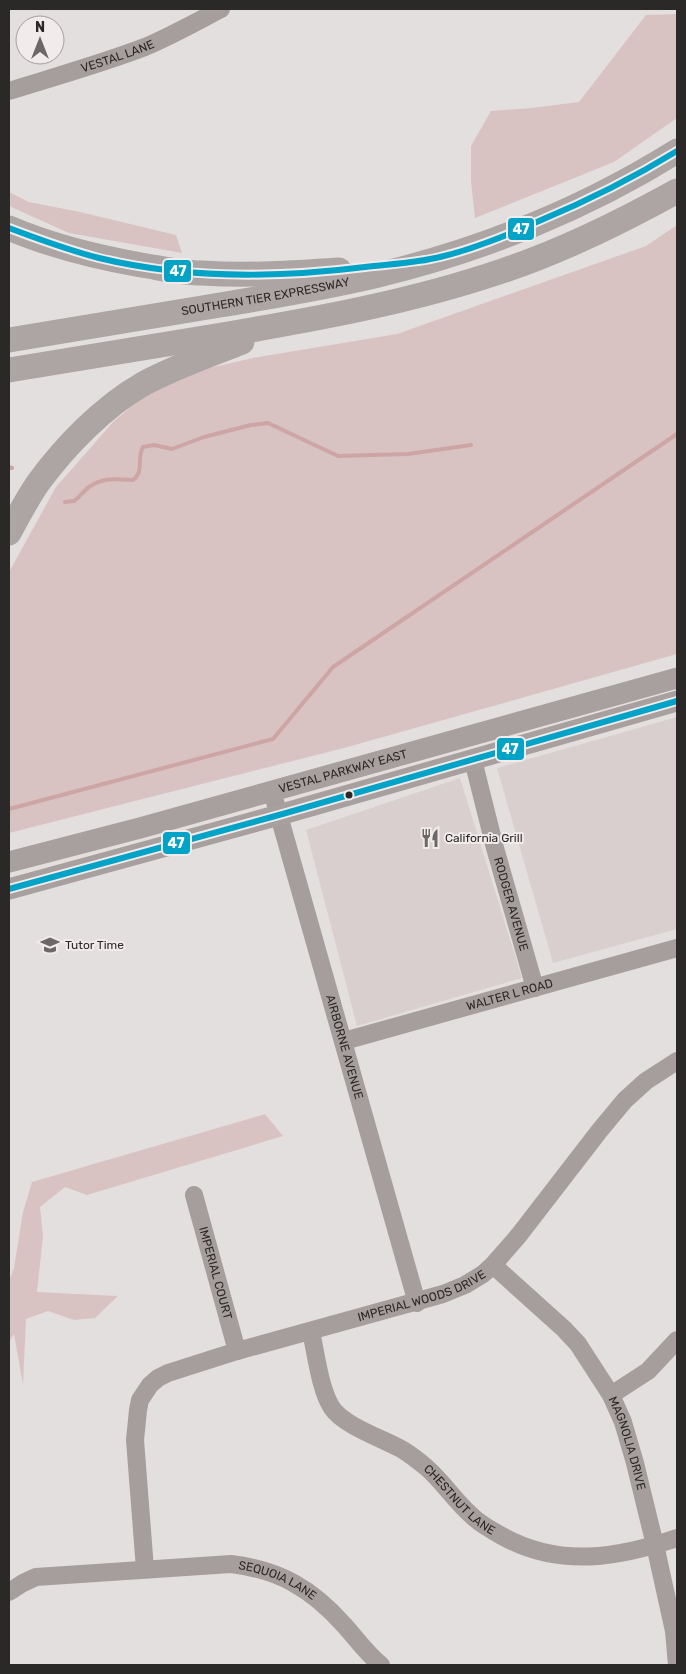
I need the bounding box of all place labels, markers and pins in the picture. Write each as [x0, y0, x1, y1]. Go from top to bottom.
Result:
unlabelled marker [344, 790, 354, 800]
restaurant icon: California Grill [419, 827, 441, 849]
place label: California Grill [445, 831, 523, 845]
school or university icon: Tutor Time [39, 934, 61, 956]
place label: Tutor Time [65, 938, 124, 952]

